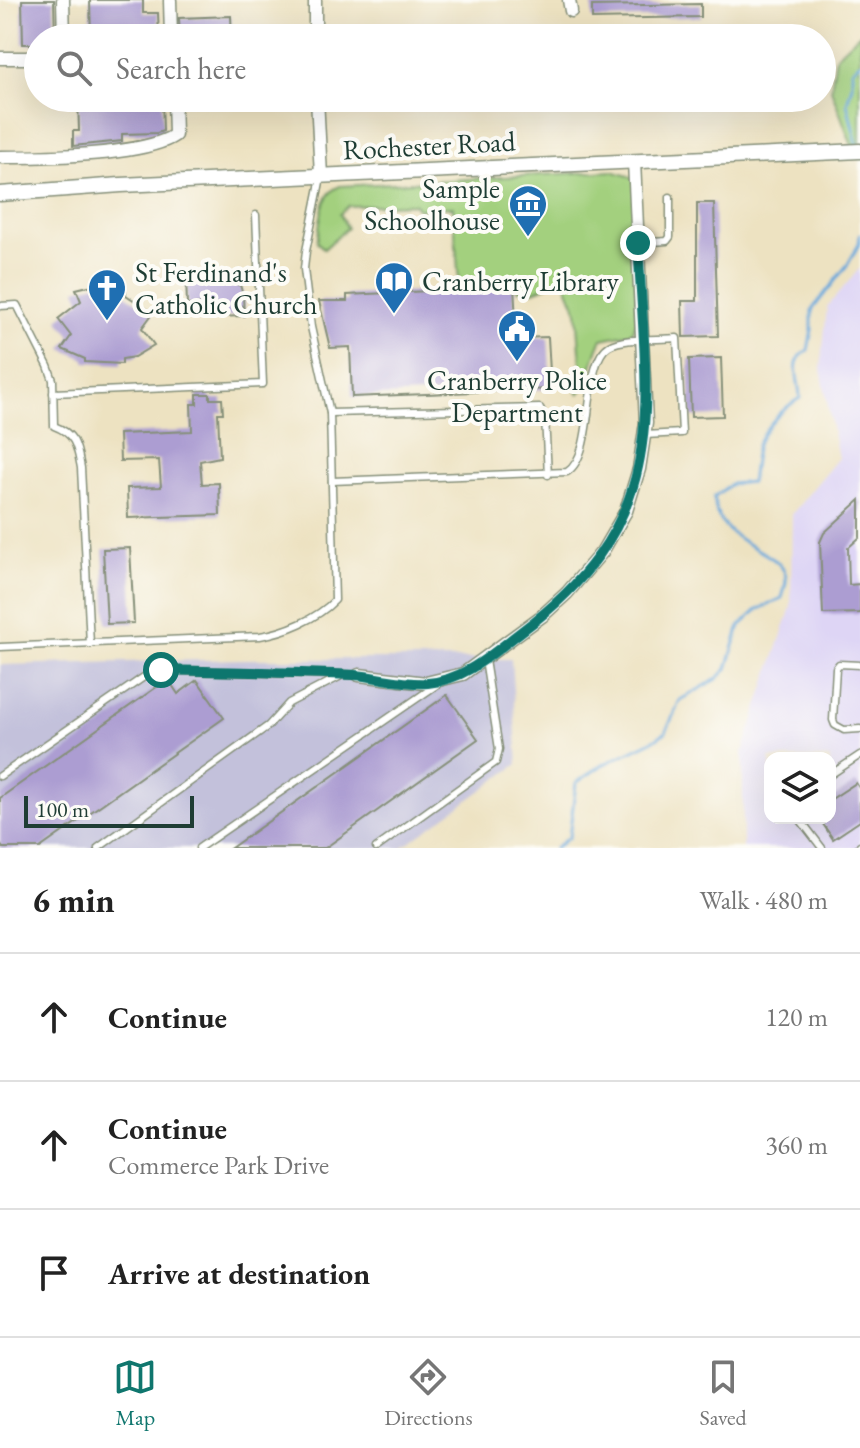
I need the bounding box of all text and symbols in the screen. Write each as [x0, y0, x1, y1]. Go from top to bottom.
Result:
search box [24, 24, 836, 112]
icon: search [52, 46, 96, 90]
text: Search here [116, 49, 246, 88]
street label: Rochester Road [342, 122, 517, 167]
place label: Sample Schoolhouse [364, 170, 500, 238]
museum icon: Sample Schoolhouse [507, 183, 549, 238]
route end [620, 225, 656, 261]
place label: St Ferdinand's Catholic Church [135, 254, 318, 322]
library icon: Cranberry Library [373, 260, 415, 315]
place label: Cranberry Library [422, 263, 620, 299]
church icon: St Ferdinand's Catholic Church [86, 267, 128, 322]
public building icon: Cranberry Police Department [496, 308, 538, 363]
place label: Cranberry Police Department [427, 362, 607, 430]
route start [143, 652, 179, 688]
map controls [764, 752, 836, 824]
button: layers [764, 752, 836, 824]
scale bar [24, 792, 194, 828]
text: 100 m [36, 795, 89, 824]
text: 6 min [32, 878, 115, 922]
text: Walk · 480 m [700, 883, 828, 917]
icon: ahead [32, 995, 76, 1039]
text: Continue [108, 998, 227, 1037]
text: 120 m [765, 1000, 828, 1034]
text: Continue [108, 1109, 227, 1148]
icon: ahead [32, 1123, 76, 1167]
text: 360 m [765, 1128, 828, 1162]
text: Commerce Park Drive [108, 1148, 329, 1182]
icon: arrive [32, 1251, 76, 1295]
text: Arrive at destination [108, 1254, 370, 1293]
tab: Map [113, 1355, 157, 1432]
tab: Directions [384, 1355, 473, 1432]
tab: Saved [699, 1355, 747, 1432]

